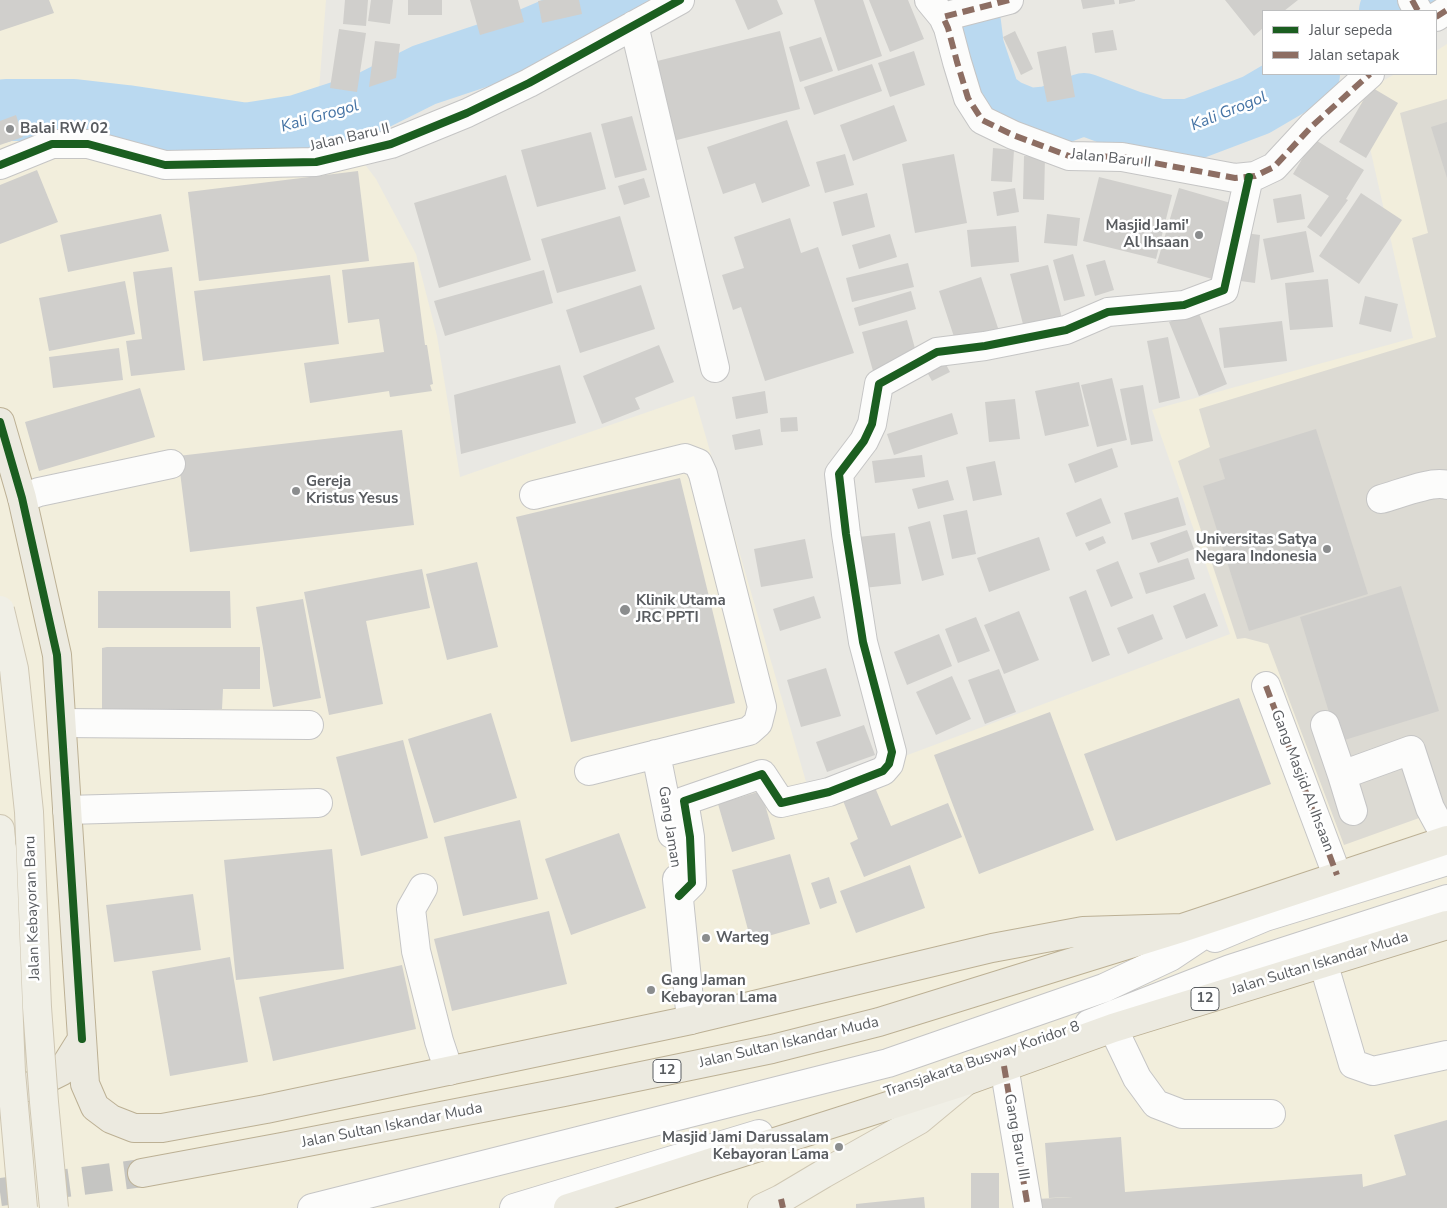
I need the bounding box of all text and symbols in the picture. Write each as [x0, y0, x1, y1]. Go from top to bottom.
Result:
legend [1262, 10, 1437, 75]
text: Jalur sepeda [1309, 20, 1393, 40]
text: Jalan setapak [1309, 45, 1399, 65]
water label: Kali Grogol [1188, 88, 1270, 136]
water label: Kali Grogol [279, 97, 361, 137]
place label: Balai RW 02 [20, 120, 108, 138]
street label: Jalan Baru II [309, 120, 391, 156]
marker: Balai RW 02 [4, 123, 16, 135]
street label: Jalan Baru II [1070, 146, 1152, 172]
place label: Masjid Jami' Al Ihsaan [1106, 217, 1189, 252]
marker: Masjid Jami' Al Ihsaan [1193, 229, 1205, 241]
place label: Gereja Kristus Yesus [306, 473, 398, 508]
marker: Gereja Kristus Yesus [290, 485, 302, 497]
place label: Universitas Satya Negara Indonesia [1195, 531, 1317, 566]
marker: Universitas Satya Negara Indonesia [1321, 543, 1333, 555]
place label: Klinik Utama JRC PPTI [636, 592, 726, 627]
marker: Klinik Utama JRC PPTI [618, 603, 632, 617]
street label: Gang Masjid Al Ihsaan [1267, 707, 1337, 855]
street label: Gang Jaman [654, 785, 684, 869]
street label: Jalan Kebayoran Baru [21, 835, 45, 981]
place label: Warteg [716, 929, 769, 947]
street label: Jalan Sultan Iskandar Muda [1229, 929, 1411, 999]
marker: Warteg [700, 932, 712, 944]
place label: Gang Jaman Kebayoran Lama [661, 972, 777, 1007]
marker: Gang Jaman Kebayoran Lama [645, 984, 657, 996]
road number: 12 [1191, 988, 1219, 1011]
street label: Jalan Sultan Iskandar Muda [697, 1014, 881, 1072]
street label: Transjakarta Busway Koridor 8 [882, 1018, 1082, 1102]
road number: 12 [653, 1060, 681, 1082]
street label: Gang Baru III [1000, 1092, 1032, 1182]
street label: Jalan Sultan Iskandar Muda [300, 1100, 484, 1152]
place label: Masjid Jami Darussalam Kebayoran Lama [662, 1129, 829, 1164]
marker: Masjid Jami Darussalam Kebayoran Lama [833, 1141, 845, 1153]

